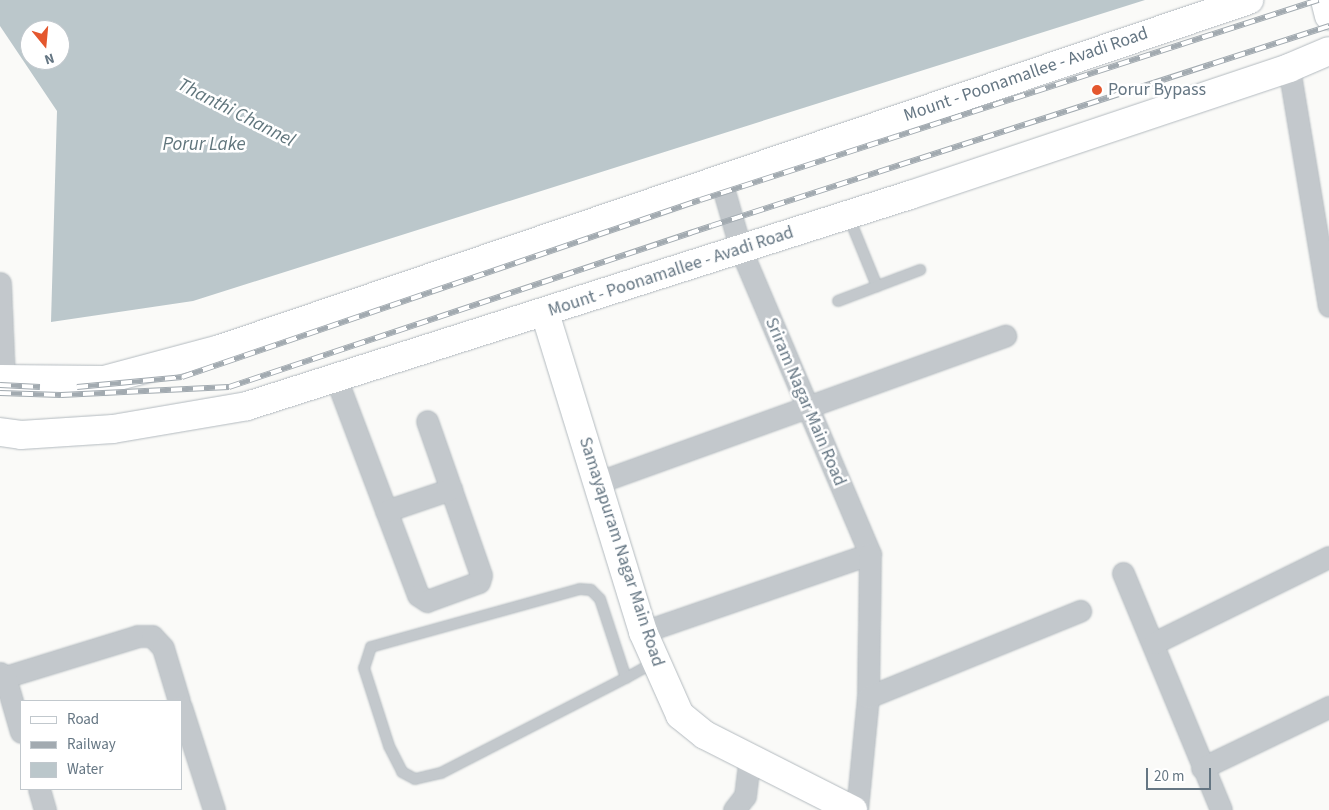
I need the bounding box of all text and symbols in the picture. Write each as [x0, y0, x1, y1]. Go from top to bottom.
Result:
north arrow [20, 20, 70, 70]
street label: Mount - Poonamallee - Avadi Road [901, 23, 1151, 127]
text: N [42, 47, 56, 69]
water label: Thanthi Channel [174, 74, 298, 152]
place label: Porur Bypass [1108, 79, 1206, 101]
marker: Porur Bypass [1090, 83, 1104, 97]
water label: Porur Lake [162, 134, 246, 156]
street label: Mount - Poonamallee - Avadi Road [546, 222, 796, 322]
street label: Sriram Nagar Main Road [760, 315, 850, 489]
street label: Samayapuram Nagar Main Road [574, 435, 668, 669]
legend [20, 700, 182, 790]
text: Road [67, 709, 99, 730]
text: Railway [67, 734, 116, 755]
scale bar [1149, 758, 1214, 790]
text: Water [67, 759, 103, 780]
text: 20 m [1154, 766, 1184, 787]

